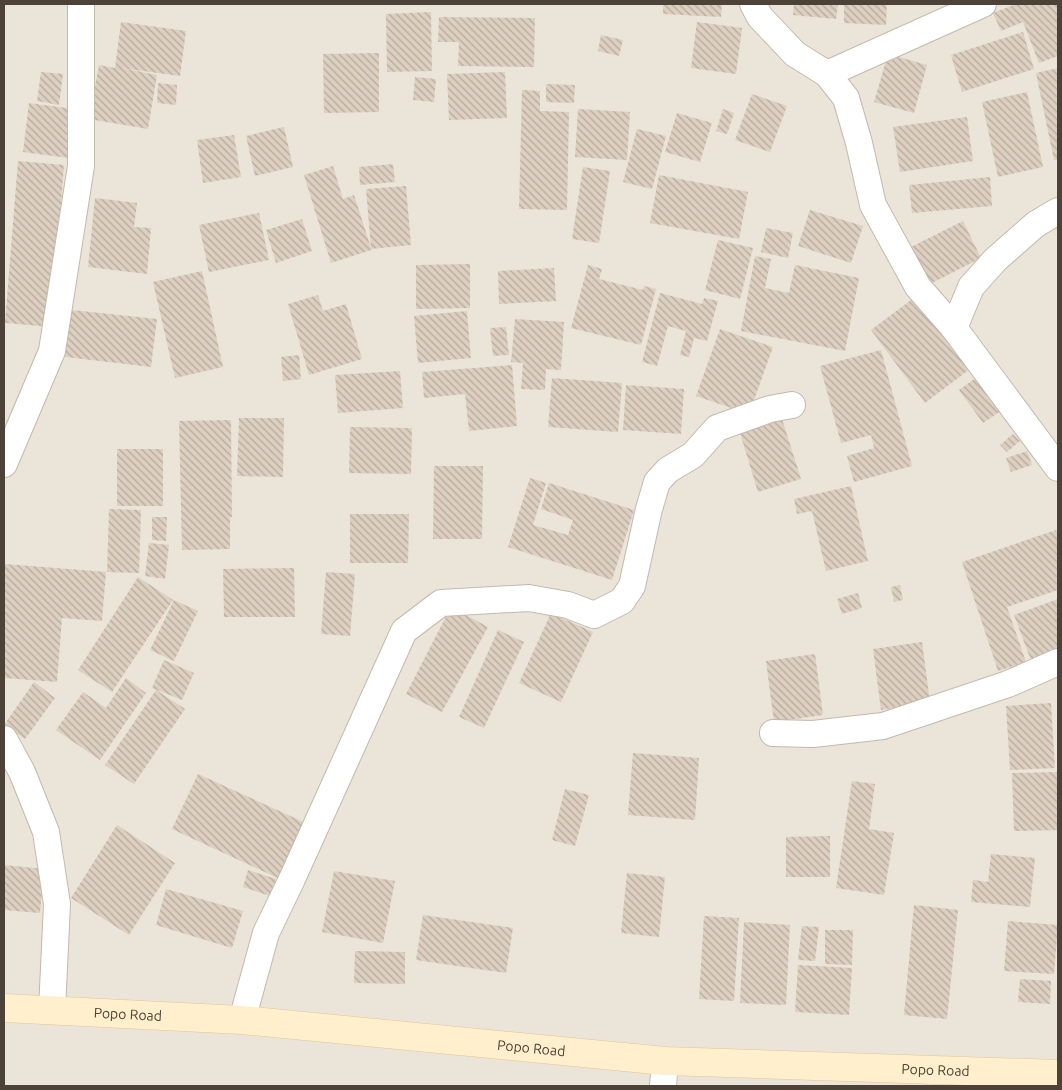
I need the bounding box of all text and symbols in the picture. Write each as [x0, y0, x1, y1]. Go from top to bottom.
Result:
street label: Popo Road [93, 1005, 162, 1024]
street label: Popo Road [497, 1037, 566, 1059]
street label: Popo Road [901, 1061, 970, 1079]

